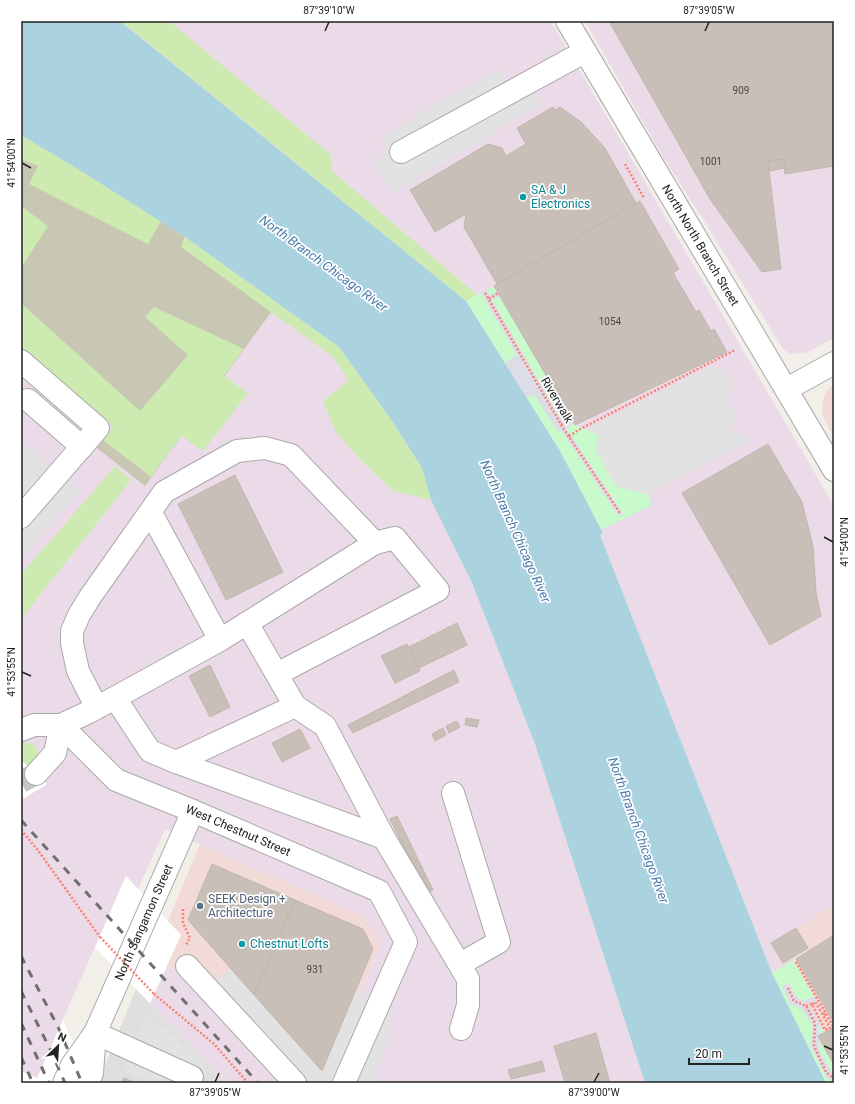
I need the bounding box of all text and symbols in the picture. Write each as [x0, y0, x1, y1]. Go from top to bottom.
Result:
text: 87°39'10"W [303, 5, 355, 16]
text: 87°39'05"W [683, 5, 735, 16]
house number: 909 [733, 85, 749, 96]
text: 41°54'00"N [6, 138, 17, 188]
house number: 1001 [700, 156, 722, 167]
street label: North North Branch Street [659, 182, 742, 309]
place label: SA & J Electronics [531, 183, 590, 211]
marker: SA & J Electronics [518, 192, 528, 202]
water label: North Branch Chicago River [257, 212, 391, 315]
house number: 1054 [599, 316, 622, 327]
street label: Riverwalk [538, 374, 577, 426]
water label: North Branch Chicago River [477, 458, 554, 605]
text: 41°54'00"N [839, 517, 850, 567]
text: 41°53'55"N [6, 647, 17, 697]
water label: North Branch Chicago River [605, 755, 672, 906]
street label: West Chestnut Street [184, 802, 293, 859]
street label: North Sangamon Street [112, 862, 176, 983]
place label: SEEK Design + Architecture [208, 892, 286, 920]
marker: SEEK Design + Architecture [195, 901, 205, 911]
place label: Chestnut Lofts [250, 937, 329, 951]
marker: Chestnut Lofts [237, 939, 247, 949]
house number: 931 [307, 964, 323, 975]
text: 41°53'55"N [839, 1025, 850, 1075]
north arrow [38, 1026, 78, 1066]
text: N [56, 1030, 68, 1045]
scale bar [689, 1040, 749, 1066]
text: 20 m [695, 1047, 722, 1061]
text: 87°39'05"W [189, 1087, 241, 1098]
text: 87°39'00"W [568, 1087, 620, 1098]

